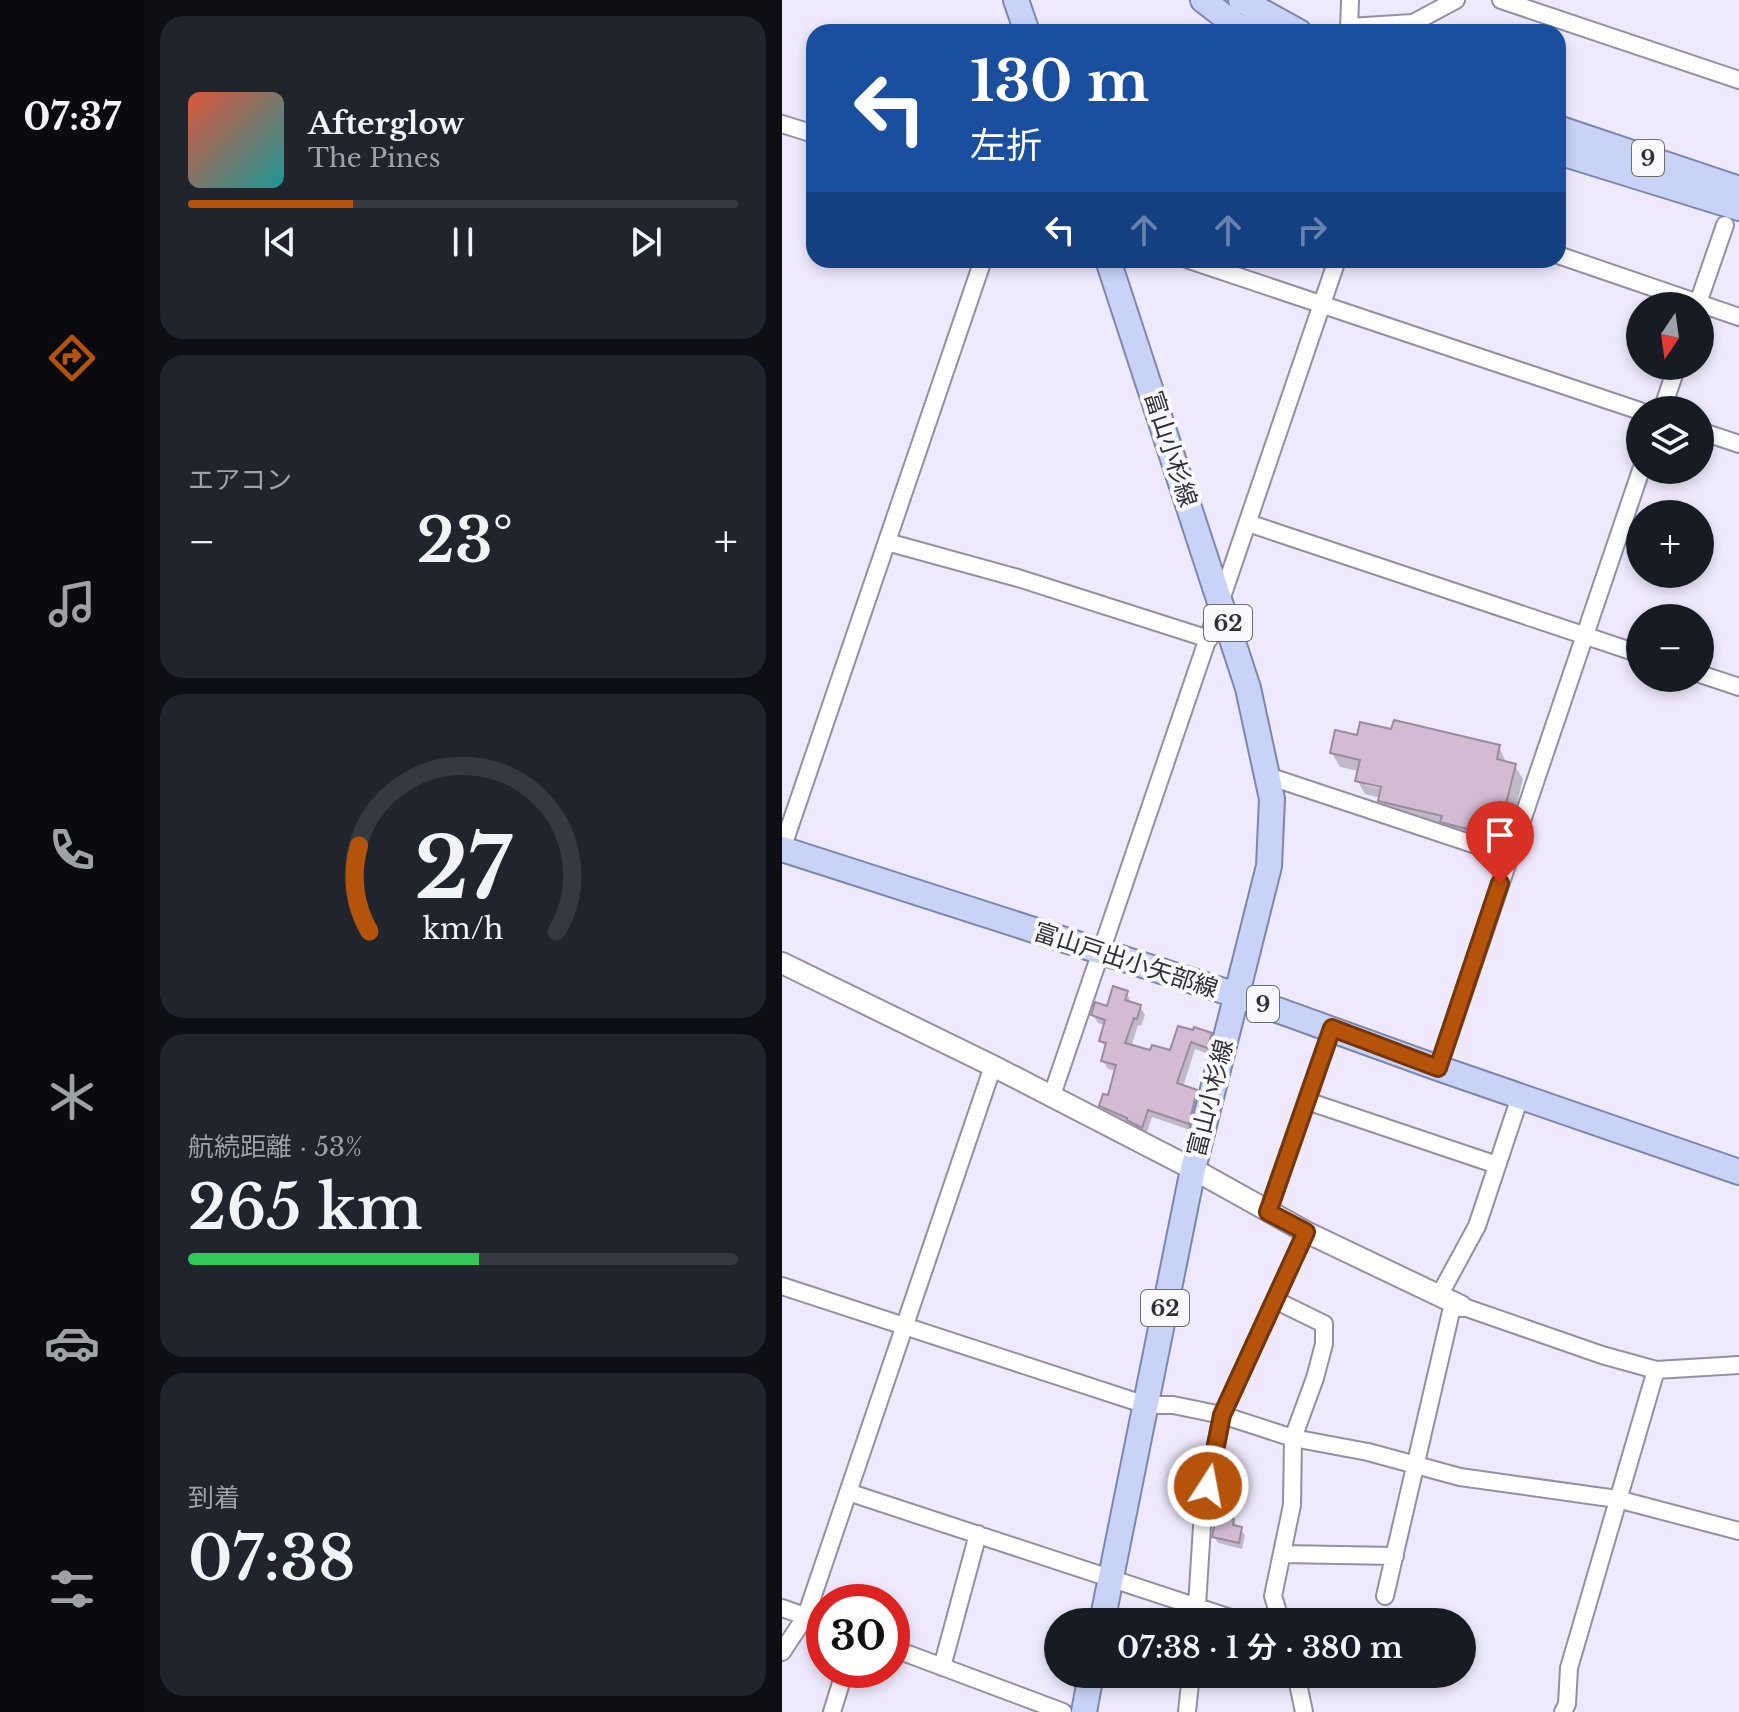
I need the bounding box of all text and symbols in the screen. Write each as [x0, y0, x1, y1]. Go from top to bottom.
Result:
text: 130 m [970, 47, 1149, 116]
icon: left [838, 56, 942, 160]
text: 07:37 [23, 95, 121, 140]
text: Afterglow [308, 105, 464, 142]
text: 左折 [970, 123, 1042, 168]
road number: 9 [1632, 140, 1664, 176]
text: The Pines [308, 142, 440, 174]
icon: left [1038, 208, 1082, 252]
icon: ahead [1122, 208, 1166, 252]
icon: ahead [1206, 208, 1250, 252]
icon: right [1290, 208, 1334, 252]
icon: previous [258, 220, 302, 264]
icon: pause [441, 220, 485, 264]
icon: next [624, 220, 668, 264]
north arrow [1626, 292, 1714, 380]
map controls [1626, 292, 1714, 692]
icon: directions [44, 330, 100, 386]
street label: 富山小杉線 [1139, 387, 1203, 511]
button: layers [1626, 396, 1714, 484]
text: エアコン [188, 464, 292, 496]
button: + [1626, 500, 1714, 588]
text: 23° [417, 504, 513, 578]
text: − [188, 514, 216, 569]
text: + [714, 514, 738, 569]
icon: music [44, 576, 100, 632]
button: − [1626, 604, 1714, 692]
road number: 62 [1204, 605, 1252, 641]
pin [1466, 801, 1534, 883]
icon: arrive [1478, 813, 1522, 857]
text: 27 [414, 817, 513, 920]
icon: phone [44, 822, 100, 878]
text: km/h [422, 911, 504, 947]
street label: 富山戸出小矢部線 [1030, 917, 1222, 1003]
road number: 9 [1247, 986, 1279, 1022]
street label: 富山小杉線 [1181, 1036, 1239, 1160]
icon: climate [44, 1069, 100, 1125]
text: 航続距離 · 53% [188, 1131, 363, 1163]
text: 265 km [188, 1171, 422, 1245]
road number: 62 [1141, 1290, 1189, 1326]
icon: car [44, 1315, 100, 1371]
position arrow [1166, 1444, 1250, 1528]
text: 到着 [188, 1482, 240, 1514]
text: 07:38 [188, 1522, 356, 1596]
icon: filters [44, 1561, 100, 1617]
speed limit sign: 30 [806, 1584, 910, 1688]
text: 07:38 · 1 分 · 380 m [1117, 1629, 1403, 1666]

